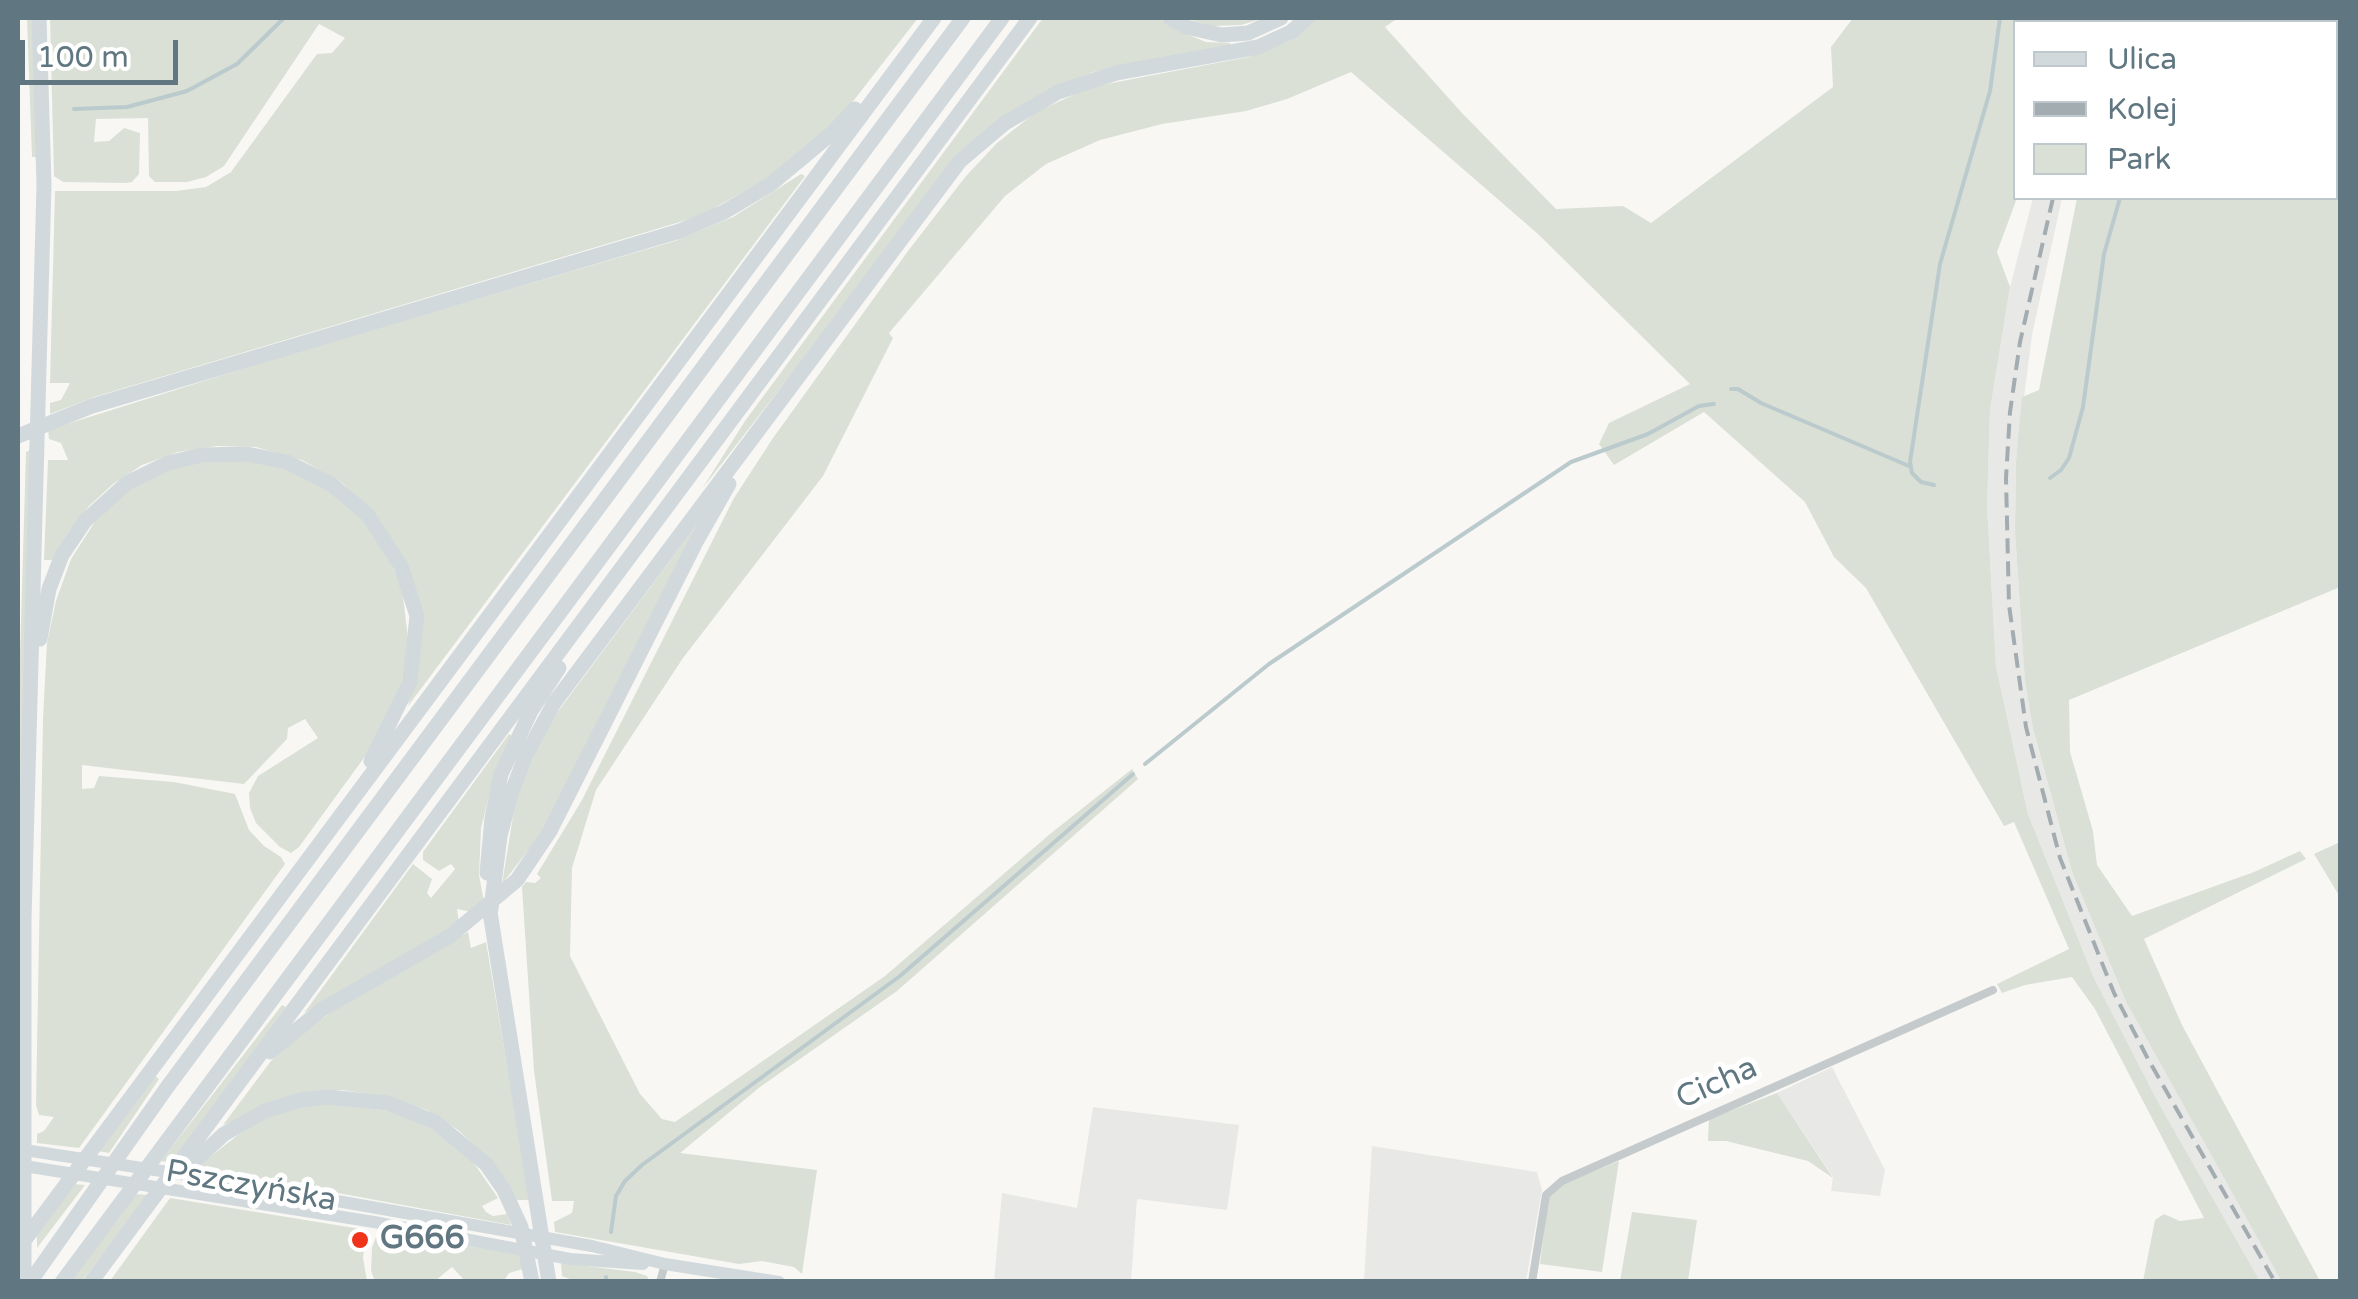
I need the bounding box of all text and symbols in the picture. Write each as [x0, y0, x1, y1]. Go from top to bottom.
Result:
scale bar [25, 20, 182, 82]
legend [2013, 20, 2338, 200]
text: 100 m [37, 39, 129, 76]
text: Ulica [2107, 41, 2177, 78]
text: Kolej [2107, 91, 2177, 128]
text: Park [2107, 141, 2171, 178]
street label: Cicha [1670, 1049, 1764, 1119]
street label: Pszczyńska [163, 1153, 339, 1221]
place label: G666 [380, 1221, 465, 1259]
marker: G666 [349, 1229, 371, 1251]

